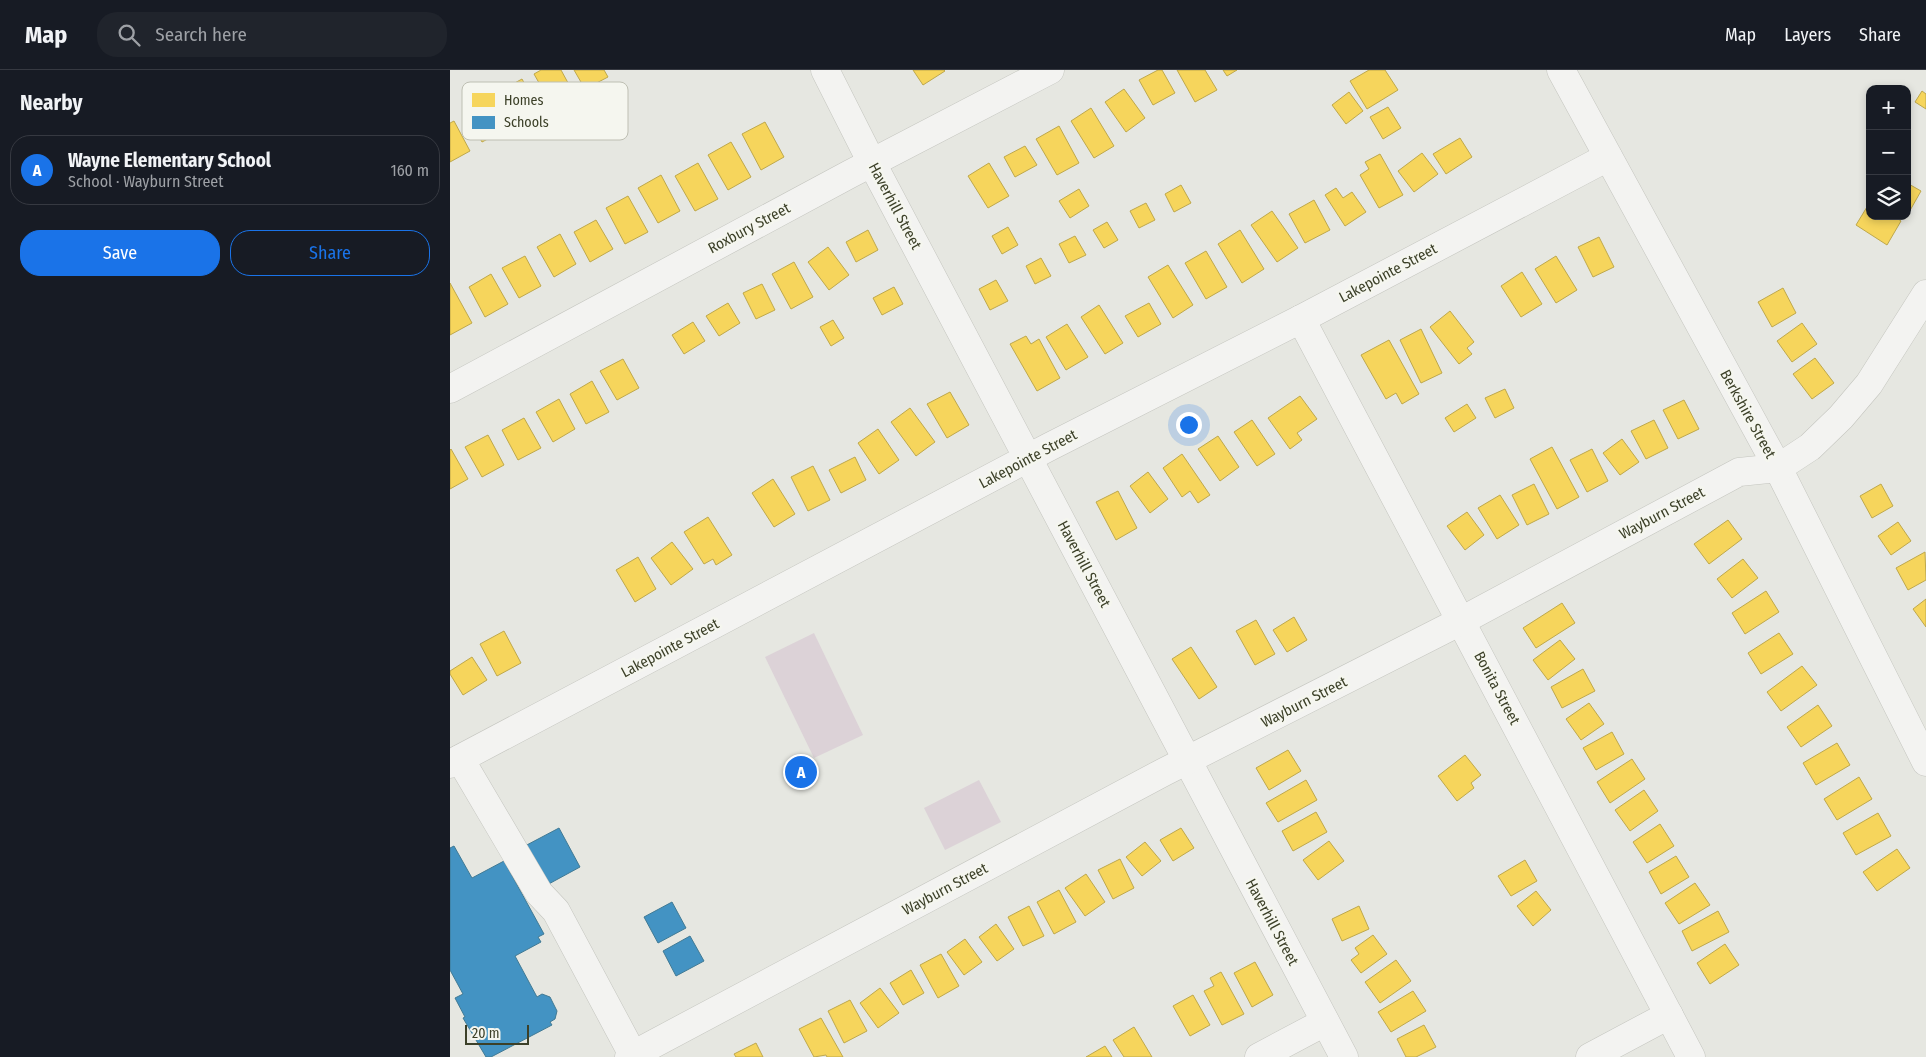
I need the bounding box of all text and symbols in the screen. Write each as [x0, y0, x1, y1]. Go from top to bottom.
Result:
search box [97, 12, 447, 57]
text: Map [25, 21, 67, 49]
icon: search [115, 21, 143, 49]
text: Search here [155, 23, 247, 46]
text: Map [1725, 24, 1756, 46]
text: Layers [1784, 24, 1831, 46]
text: Share [1859, 24, 1901, 46]
legend [462, 82, 628, 140]
map controls [1866, 85, 1911, 220]
button: + [1866, 85, 1911, 130]
text: Nearby [20, 90, 82, 116]
text: Homes [504, 92, 544, 109]
text: Schools [504, 114, 549, 131]
button: − [1866, 130, 1911, 175]
text: Wayne Elementary School [68, 149, 271, 172]
street label: Haverhill Street [865, 160, 925, 252]
text: A [33, 161, 41, 180]
text: 160 m [390, 161, 429, 180]
text: School · Wayburn Street [68, 172, 223, 191]
button: layers [1866, 175, 1911, 220]
street label: Roxbury Street [705, 199, 793, 257]
button: Save [20, 230, 220, 276]
button: Share [230, 230, 430, 276]
street label: Lakepointe Street [1336, 240, 1440, 306]
street label: Berkshire Street [1716, 367, 1780, 462]
your location [1176, 412, 1202, 438]
street label: Lakepointe Street [976, 426, 1080, 492]
street label: Wayburn Street [1616, 483, 1708, 543]
street label: Haverhill Street [1054, 518, 1114, 610]
street label: Lakepointe Street [618, 615, 722, 681]
street label: Bonita Street [1470, 648, 1524, 728]
street label: Wayburn Street [1258, 673, 1350, 731]
pin: A [785, 753, 817, 791]
street label: Wayburn Street [899, 859, 991, 919]
street label: Haverhill Street [1242, 876, 1302, 968]
scale bar [465, 1022, 529, 1045]
text: 20 m [472, 1025, 500, 1042]

